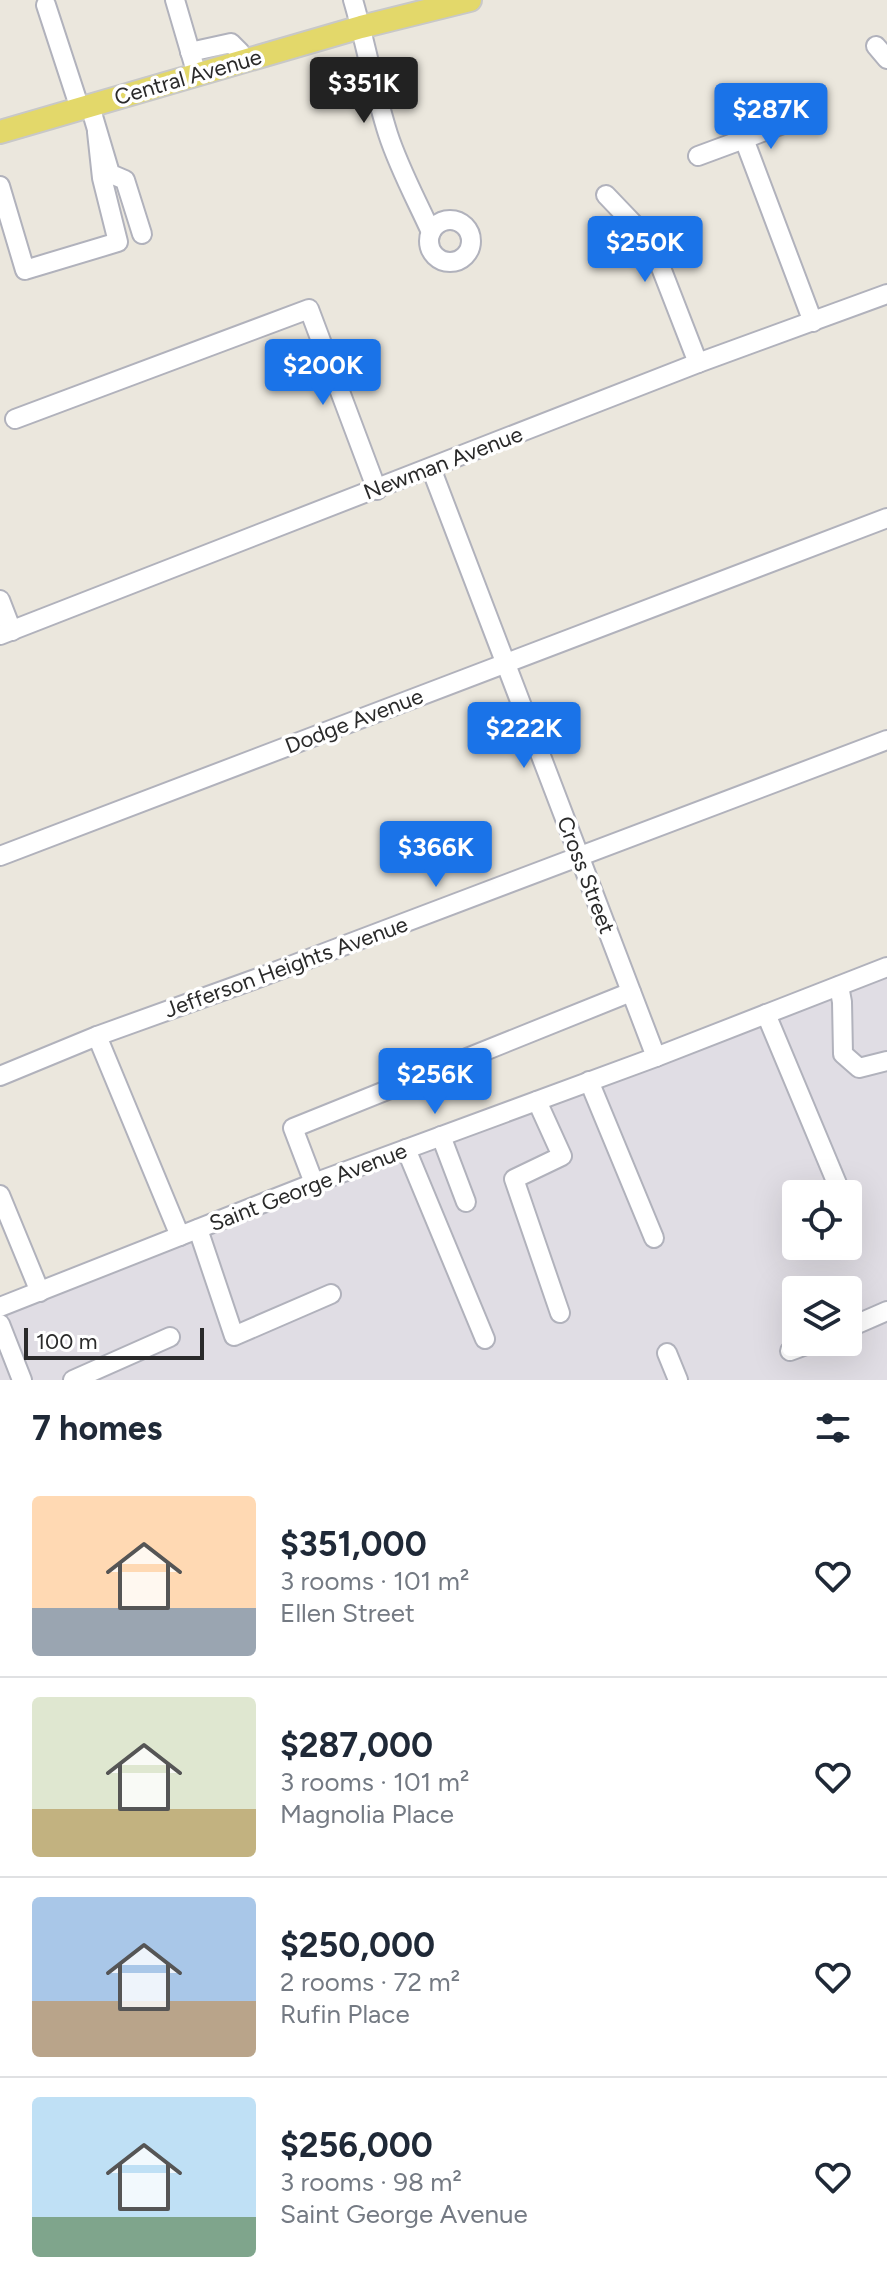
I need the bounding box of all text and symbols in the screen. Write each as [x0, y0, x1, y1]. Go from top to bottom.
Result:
street label: Central Avenue [111, 43, 265, 111]
pin: $351K [308, 57, 420, 125]
text: $351K [328, 67, 400, 99]
pin: $287K [715, 83, 827, 151]
text: $287K [732, 93, 810, 125]
pin: $250K [589, 216, 701, 284]
text: $250K [606, 226, 684, 258]
pin: $200K [267, 339, 379, 407]
text: $200K [283, 349, 363, 381]
street label: Newman Avenue [360, 420, 526, 506]
street label: Dodge Avenue [281, 682, 427, 760]
pin: $222K [468, 702, 580, 770]
text: $222K [486, 712, 562, 744]
street label: Cross Street [551, 812, 621, 938]
pin: $366K [380, 821, 492, 889]
text: $366K [398, 831, 474, 863]
street label: Jefferson Heights Avenue [161, 910, 411, 1024]
pin: $256K [379, 1048, 491, 1116]
text: $256K [397, 1058, 473, 1090]
street label: Saint George Avenue [205, 1137, 411, 1237]
map controls [782, 1180, 862, 1356]
button: locate [782, 1180, 862, 1260]
button: layers [782, 1276, 862, 1356]
scale bar [24, 1324, 204, 1360]
text: 100 m [36, 1328, 97, 1355]
icon: filters [811, 1406, 855, 1450]
text: 7 homes [32, 1408, 162, 1449]
text: $351,000 [280, 1524, 427, 1565]
icon: home [96, 1528, 192, 1624]
icon: heart [811, 1554, 855, 1598]
text: 3 rooms · 101 m² [280, 1565, 469, 1597]
text: Ellen Street [280, 1597, 415, 1629]
text: $287,000 [280, 1725, 433, 1766]
icon: home [96, 1729, 192, 1825]
icon: heart [811, 1755, 855, 1799]
text: 3 rooms · 101 m² [280, 1766, 469, 1798]
text: Magnolia Place [280, 1798, 454, 1830]
text: $250,000 [280, 1925, 435, 1966]
icon: home [96, 1929, 192, 2025]
icon: heart [811, 1955, 855, 1999]
text: 2 rooms · 72 m² [280, 1966, 460, 1998]
text: Rufin Place [280, 1998, 410, 2030]
text: $256,000 [280, 2125, 433, 2166]
icon: home [96, 2129, 192, 2225]
icon: heart [811, 2155, 855, 2199]
text: 3 rooms · 98 m² [280, 2166, 462, 2198]
text: Saint George Avenue [280, 2198, 528, 2230]

